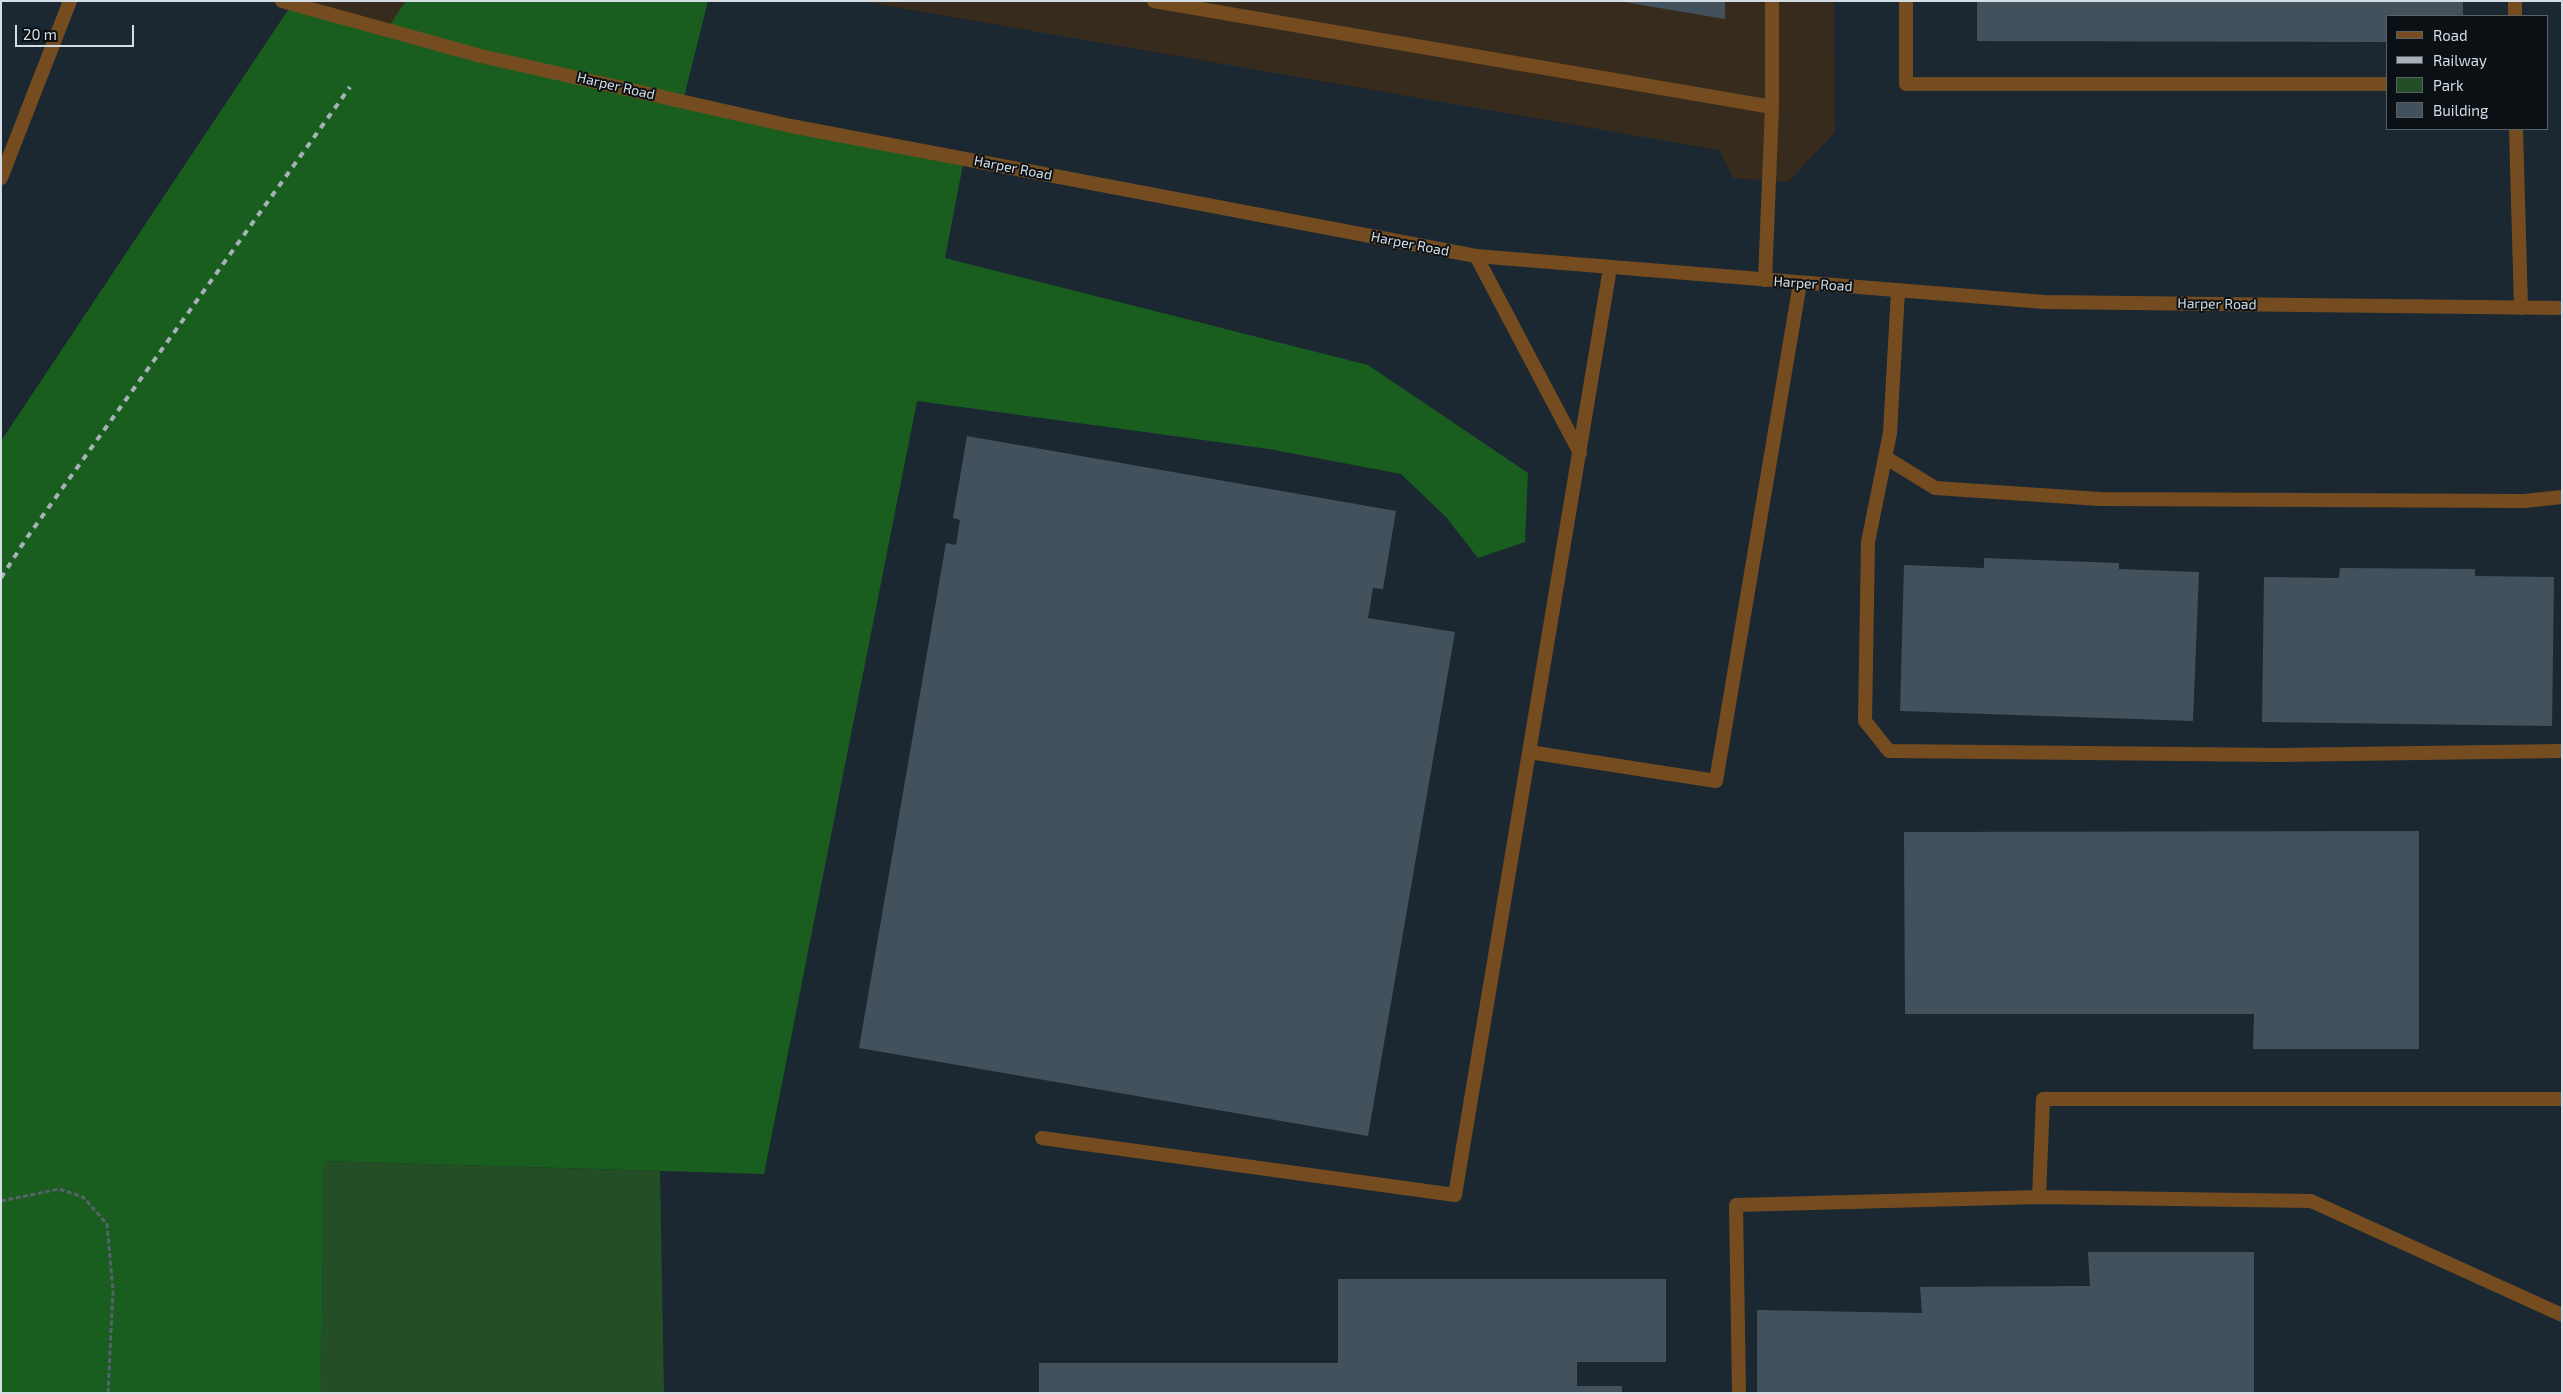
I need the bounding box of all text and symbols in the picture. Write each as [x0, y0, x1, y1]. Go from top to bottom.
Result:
scale bar [18, 15, 136, 47]
legend [2386, 15, 2548, 130]
text: 20 m [23, 25, 57, 43]
text: Road [2433, 26, 2468, 44]
text: Railway [2433, 51, 2487, 69]
street label: Harper Road [575, 69, 657, 103]
text: Park [2433, 76, 2464, 94]
text: Building [2433, 101, 2488, 119]
street label: Harper Road [972, 152, 1054, 184]
street label: Harper Road [1369, 228, 1451, 260]
street label: Harper Road [1773, 273, 1853, 295]
street label: Harper Road [2177, 295, 2257, 313]

